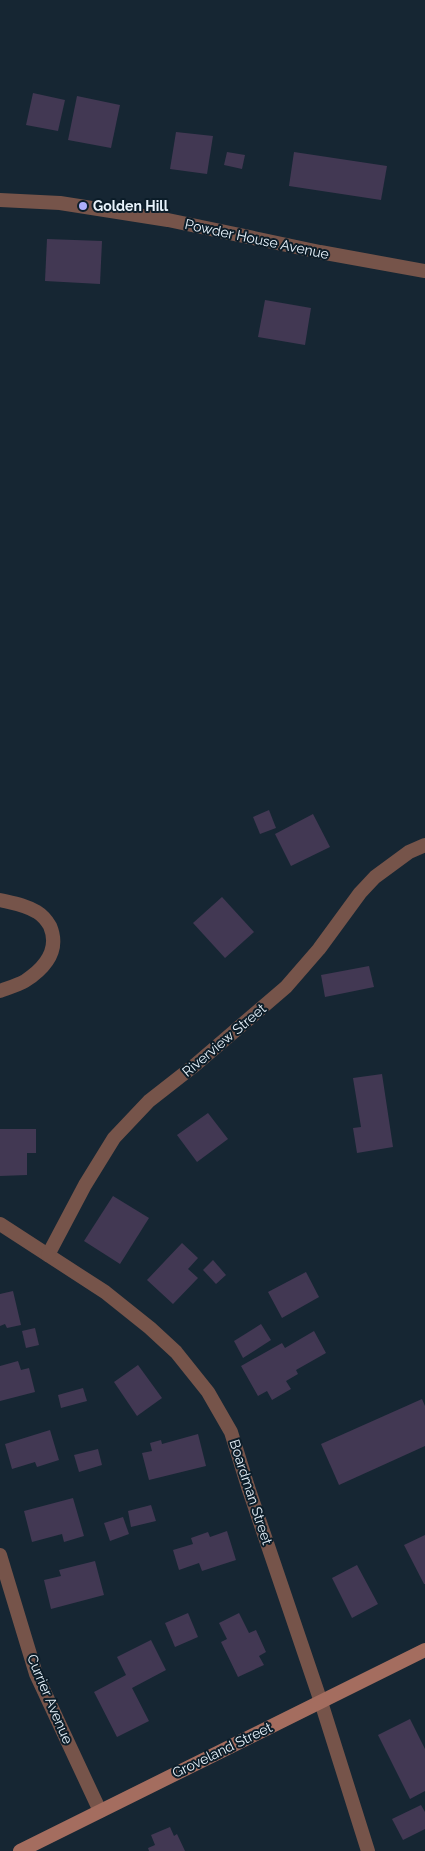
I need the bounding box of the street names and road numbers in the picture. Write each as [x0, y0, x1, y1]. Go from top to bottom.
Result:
street label: Powder House Avenue [183, 216, 331, 262]
street label: Riverview Street [179, 1000, 269, 1080]
street label: Boardman Street [226, 1437, 276, 1547]
street label: Currier Avenue [24, 1652, 76, 1746]
street label: Groveland Street [170, 1719, 275, 1781]

